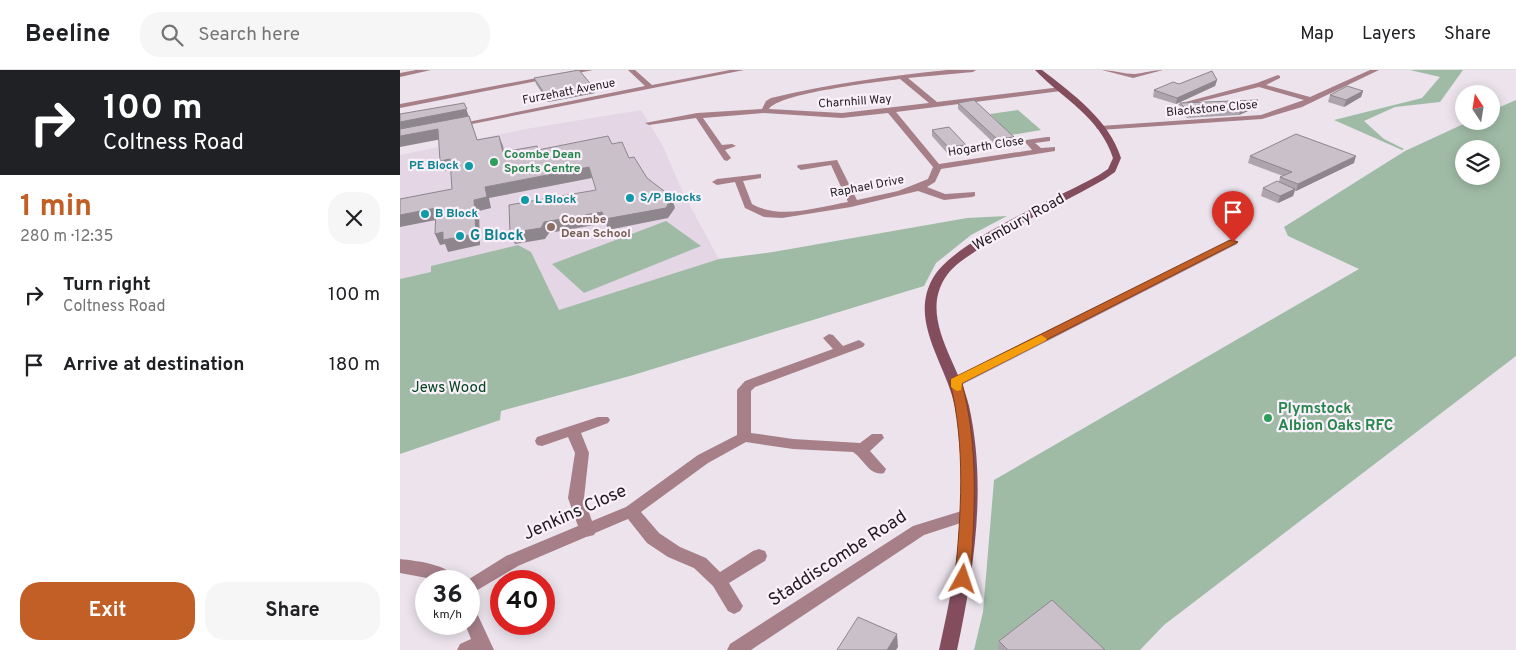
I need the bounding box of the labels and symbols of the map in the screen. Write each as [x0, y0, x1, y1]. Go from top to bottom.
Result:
street label: Furzehatt Avenue [521, 75, 617, 109]
north arrow [1455, 85, 1500, 130]
street label: Charnhill Way [818, 91, 892, 113]
street label: Blackstone Close [1166, 97, 1258, 121]
street label: Hogarth Close [947, 133, 1025, 161]
place label: Coombe Dean Sports Centre [504, 147, 581, 177]
marker: Coombe Dean Sports Centre [488, 156, 500, 168]
place label: PE Block [409, 158, 459, 174]
marker: PE Block [463, 160, 475, 172]
street label: Raphael Drive [829, 172, 905, 202]
place label: S/P Blocks [640, 190, 702, 206]
street label: Wembury Road [970, 190, 1068, 256]
pin [1212, 191, 1254, 242]
place label: L Block [535, 192, 577, 208]
marker: S/P Blocks [624, 192, 636, 204]
marker: L Block [519, 194, 531, 206]
place label: B Block [435, 206, 478, 222]
marker: B Block [419, 208, 431, 220]
place label: Coombe Dean School [561, 212, 631, 242]
marker: Coombe Dean School [545, 221, 557, 233]
place label: G Block [470, 227, 524, 246]
marker: G Block [454, 230, 466, 242]
park label: Jews Wood [412, 379, 486, 398]
place label: Plymstock Albion Oaks RFC [1278, 400, 1393, 436]
marker: Plymstock Albion Oaks RFC [1262, 412, 1274, 424]
street label: Jenkins Close [520, 480, 630, 546]
street label: Staddiscombe Road [764, 506, 912, 612]
position arrow [936, 552, 988, 604]
speed limit sign: 40 [490, 570, 555, 635]

